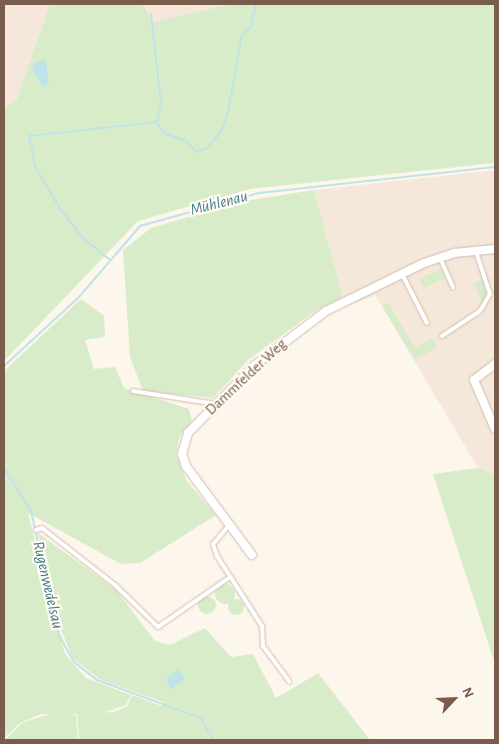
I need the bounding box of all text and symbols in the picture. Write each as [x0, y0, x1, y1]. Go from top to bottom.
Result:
water label: Mühlenau [188, 187, 250, 219]
street label: Dammfelder Weg [202, 335, 290, 419]
water label: Rugenwedelsau [29, 539, 67, 631]
north arrow [429, 674, 479, 724]
text: N [459, 685, 476, 700]

